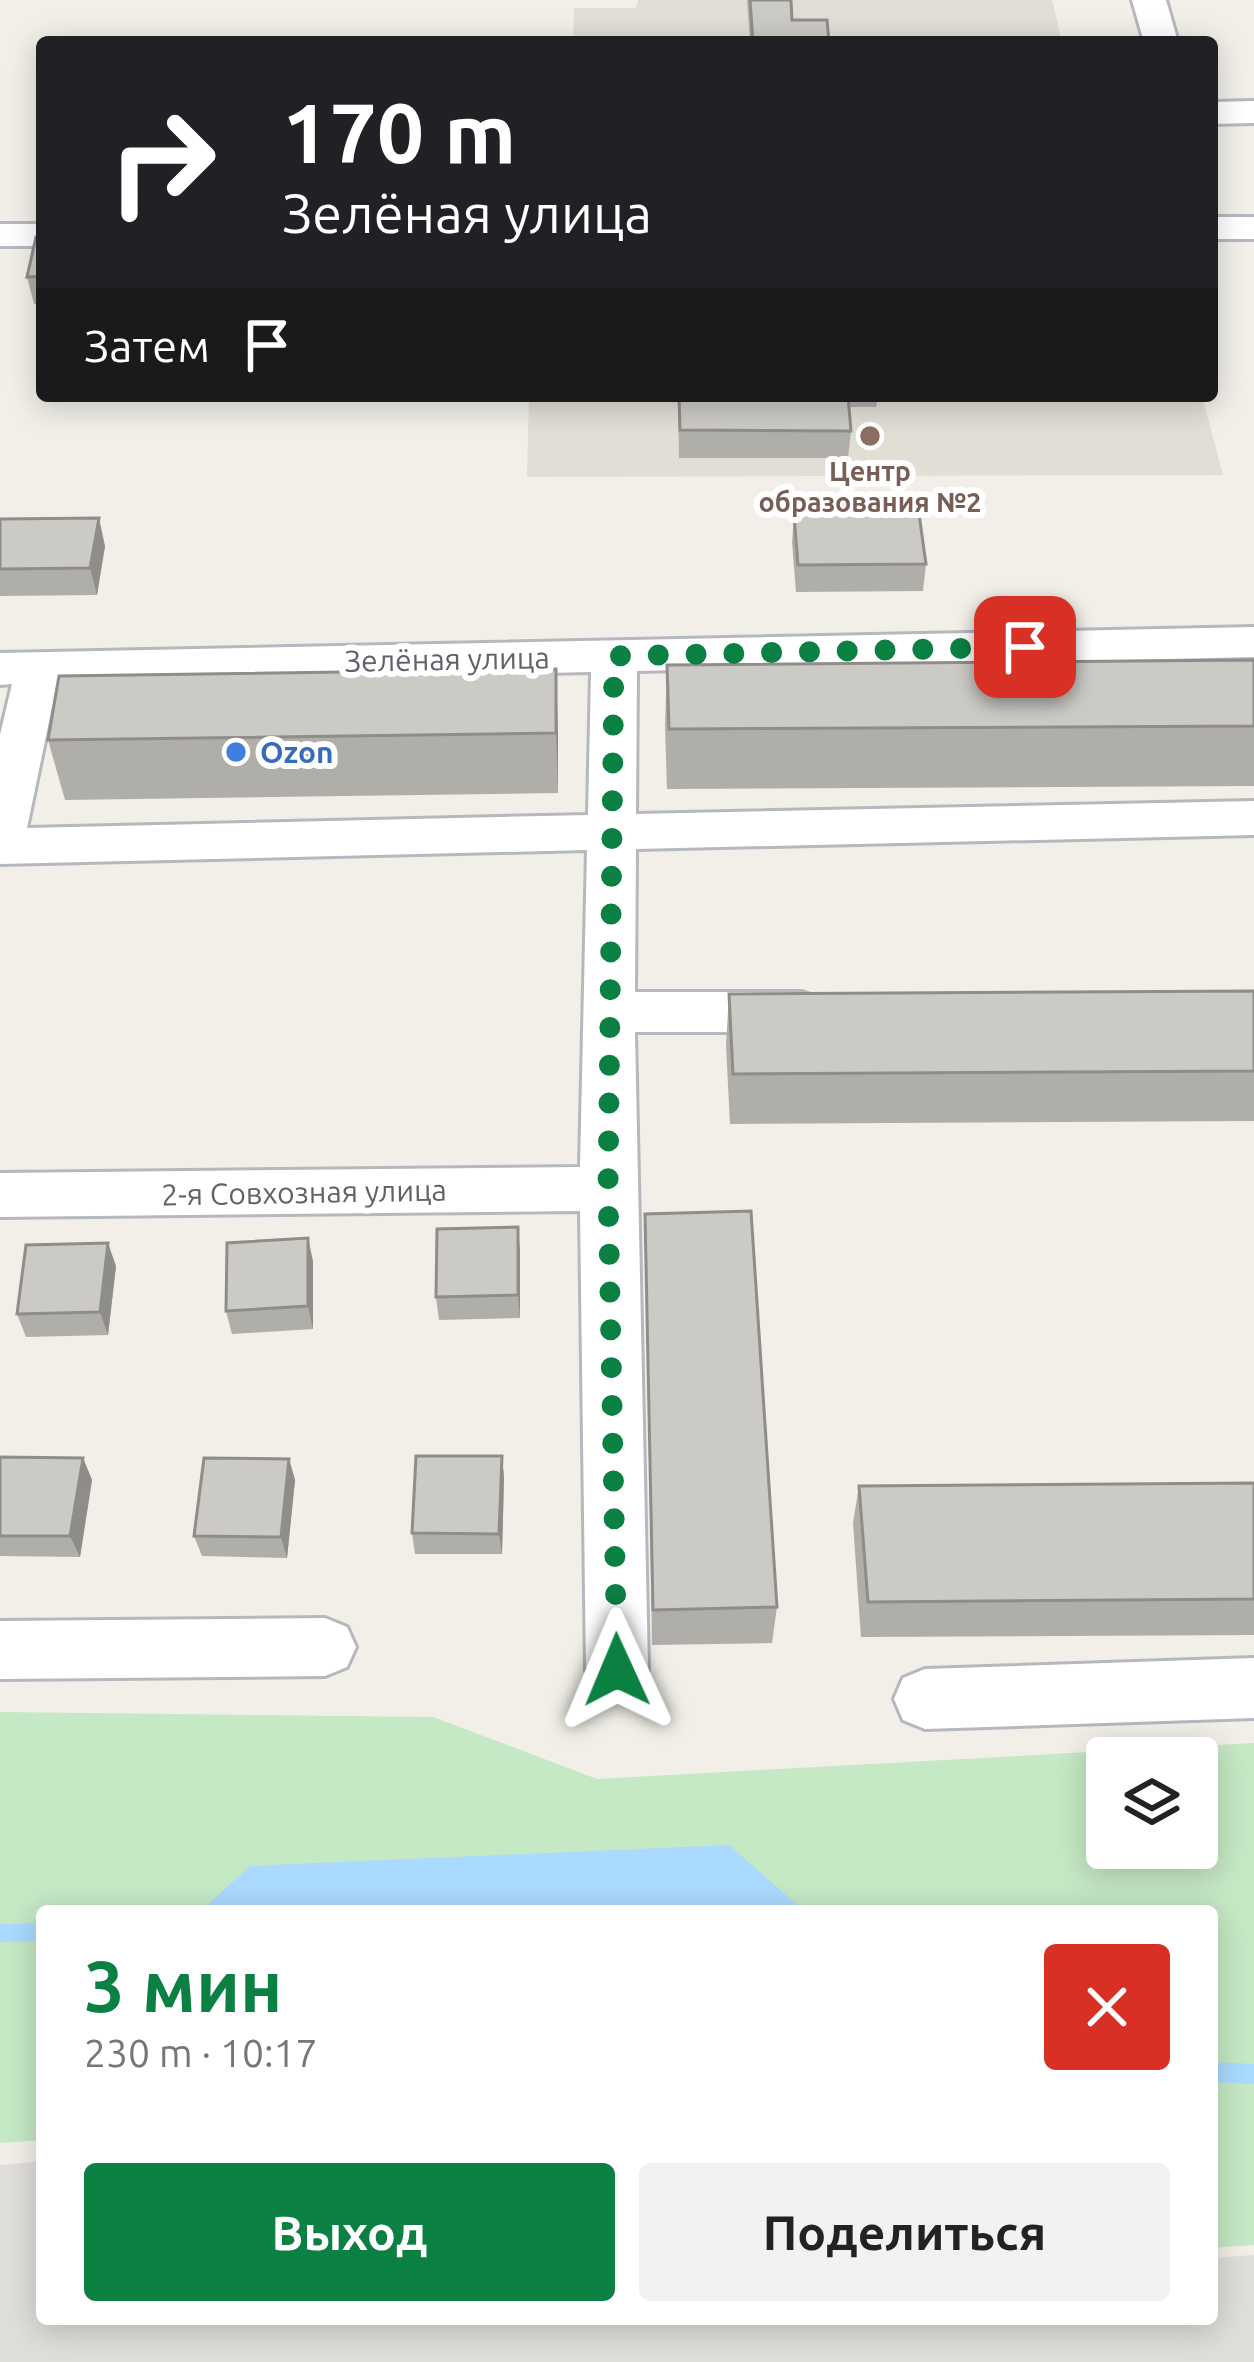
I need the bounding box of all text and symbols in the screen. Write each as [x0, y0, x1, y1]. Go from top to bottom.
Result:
icon: right [84, 84, 240, 240]
text: 170 m [282, 85, 516, 179]
text: Зелёная улица [282, 183, 652, 243]
icon: arrive [234, 312, 300, 378]
text: Затем [84, 320, 210, 371]
marker: Центр образования №2 [857, 423, 883, 449]
place label: Центр образования №2 [759, 456, 981, 517]
pin [974, 596, 1076, 698]
icon: arrive [992, 614, 1058, 680]
street label: Зелёная улица [344, 640, 550, 678]
place label: Ozon [260, 735, 334, 769]
marker: Ozon [223, 739, 249, 765]
street label: 2-я Совхозная улица [161, 1173, 447, 1211]
position arrow [554, 1607, 680, 1733]
map controls [1086, 1737, 1218, 1869]
button: layers [1086, 1737, 1218, 1869]
button: close [1044, 1944, 1170, 2070]
text: 3 мин [84, 1945, 283, 2026]
text: 230 m · 10:17 [84, 2031, 318, 2074]
button: Выход [84, 2163, 615, 2301]
button: Поделиться [639, 2163, 1170, 2301]

